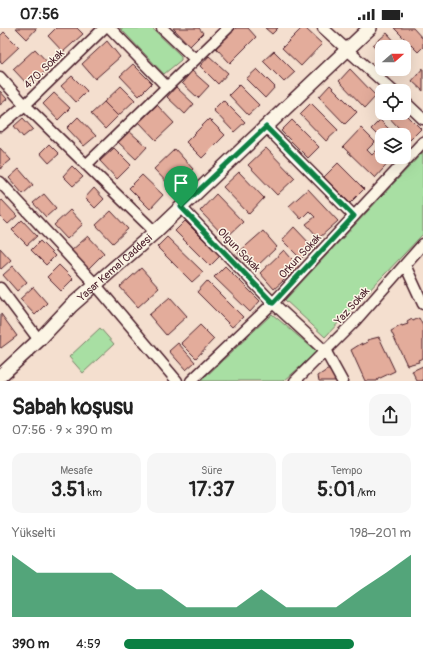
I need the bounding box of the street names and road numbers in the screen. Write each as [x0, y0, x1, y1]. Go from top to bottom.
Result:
street label: 470. Sokak [21, 46, 67, 91]
street label: Olgun Sokak [215, 225, 263, 275]
street label: Yaşar Kemal Caddesi [74, 231, 155, 304]
street label: Orkun Sokak [276, 231, 324, 281]
street label: Yaz Sokak [331, 284, 372, 328]

